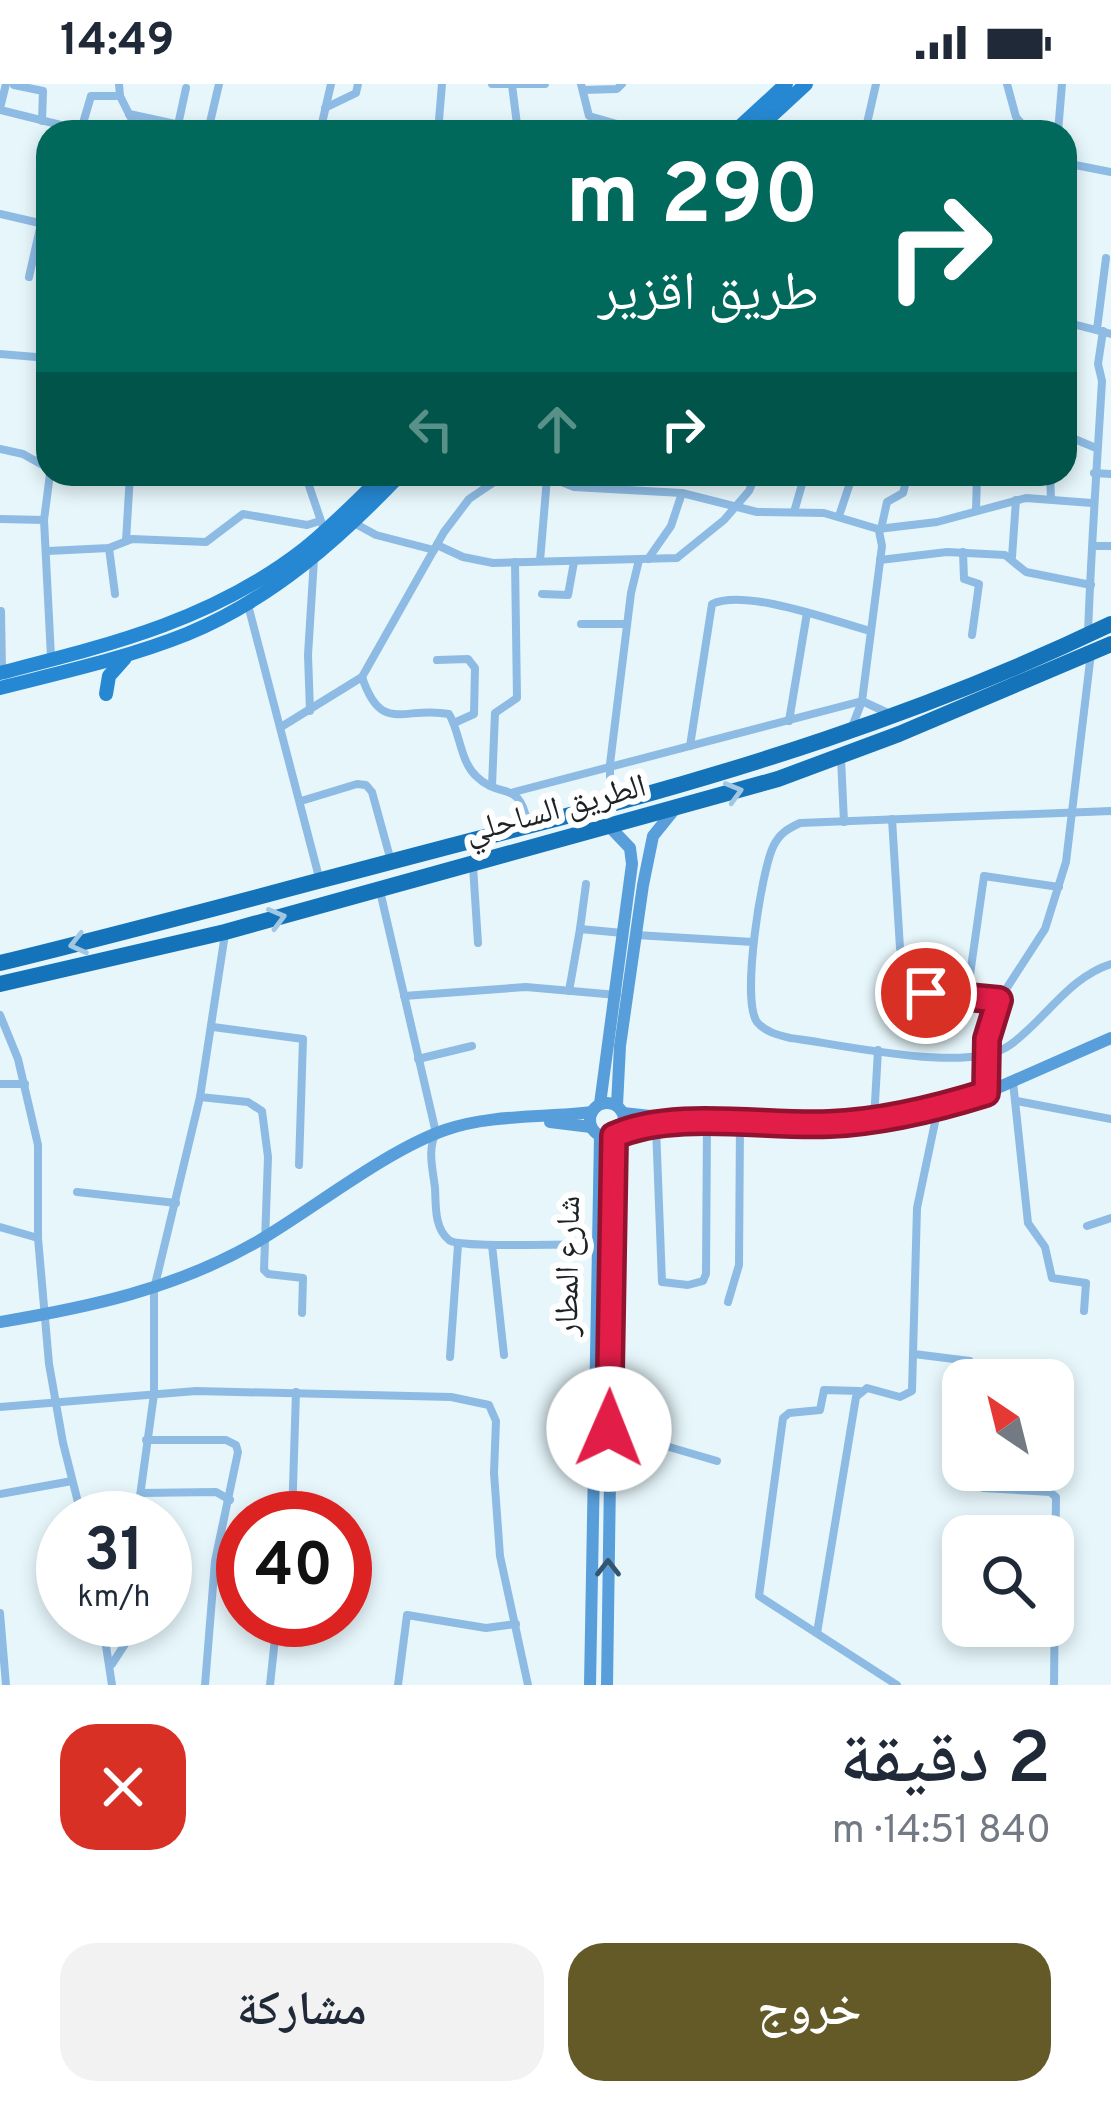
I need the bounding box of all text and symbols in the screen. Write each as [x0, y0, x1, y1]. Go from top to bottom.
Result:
text: 14:49 [60, 14, 175, 71]
text: 290 m [566, 147, 819, 253]
icon: right [861, 168, 1017, 324]
text: طريق اقزير [598, 261, 819, 330]
icon: left [398, 396, 464, 462]
icon: ahead [524, 396, 590, 462]
icon: right [650, 396, 716, 462]
street label: الطريق الساحلي [461, 767, 652, 857]
one-way arrow [723, 781, 744, 806]
one-way arrow [266, 907, 287, 932]
one-way arrow [69, 930, 89, 955]
pin [875, 942, 977, 1044]
icon: arrive [893, 960, 959, 1026]
street label: شارع المطار [548, 1195, 592, 1338]
north arrow [942, 1359, 1074, 1491]
map controls [942, 1359, 1074, 1647]
position arrow [546, 1366, 672, 1492]
speed limit sign: 40 [216, 1491, 372, 1647]
button: search [942, 1515, 1074, 1647]
text: 31 [84, 1516, 144, 1592]
one-way arrow [595, 1558, 621, 1576]
text: km/h [78, 1580, 150, 1617]
text: 2 دقيقة [840, 1717, 1051, 1809]
button: close [60, 1724, 186, 1850]
text: 840 m · 14:51 [832, 1808, 1051, 1857]
button: مشاركة [60, 1943, 544, 2081]
button: خروج [568, 1943, 1051, 2081]

